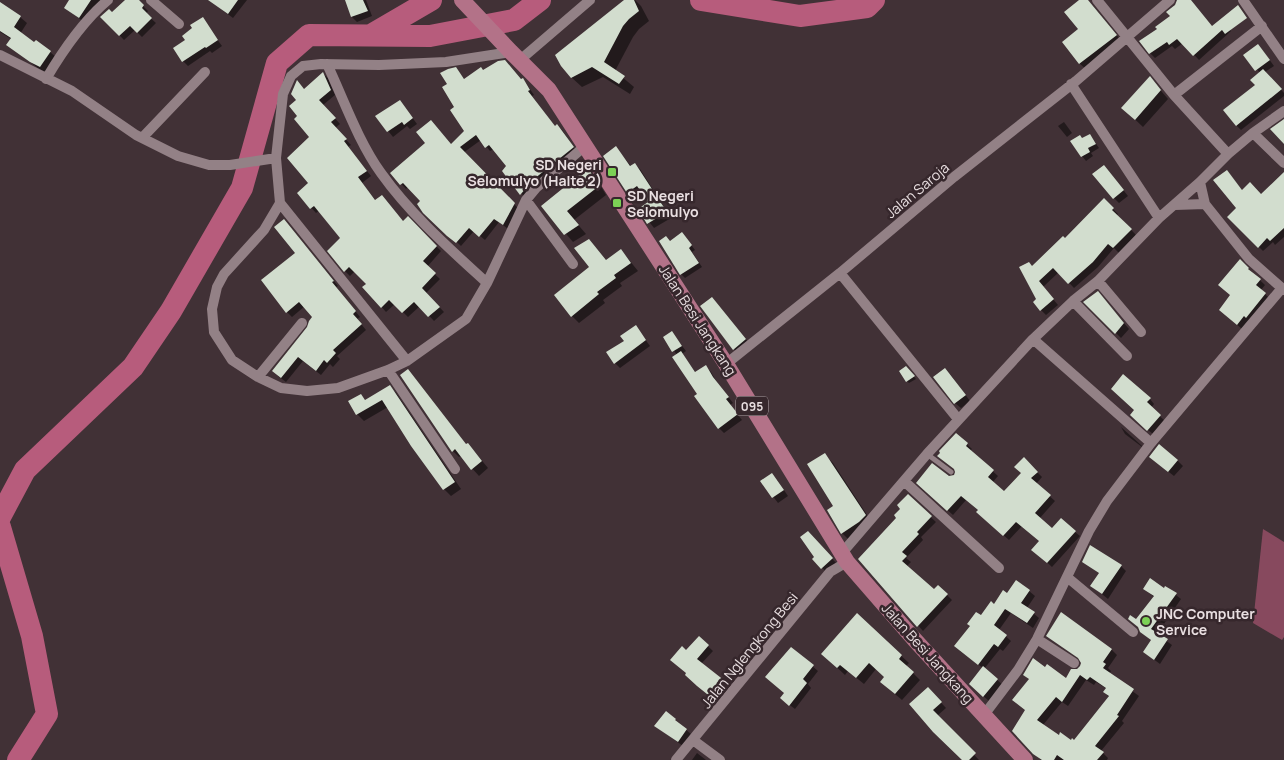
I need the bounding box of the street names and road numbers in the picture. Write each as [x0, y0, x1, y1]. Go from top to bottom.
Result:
street label: Jalan Saroja [881, 158, 953, 222]
street label: Jalan Besi Jangkang [655, 261, 741, 379]
road number: 095 [736, 396, 768, 416]
street label: Jalan Nglengkong Besi [696, 588, 802, 712]
street label: Jalan Besi Jangkang [878, 599, 978, 707]

